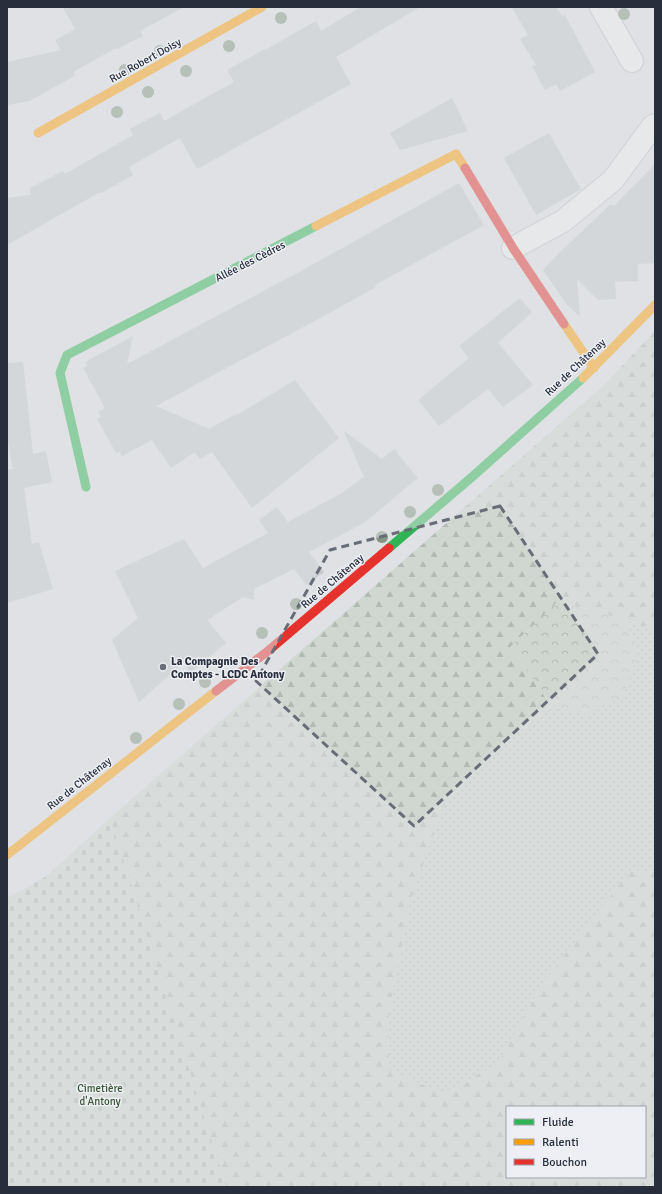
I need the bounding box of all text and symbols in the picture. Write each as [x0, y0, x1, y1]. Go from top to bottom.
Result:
street label: Rue Robert Doisy [107, 35, 184, 86]
street label: Allée des Cèdres [213, 238, 288, 285]
street label: Rue de Châtenay [542, 335, 609, 399]
street label: Rue de Châtenay [298, 551, 367, 611]
place label: La Compagnie Des Comptes - LCDC Antony [171, 655, 285, 681]
marker: La Compagnie Des Comptes - LCDC Antony [158, 662, 168, 672]
street label: Rue de Châtenay [45, 754, 115, 813]
park label: Cimetière d'Antony [77, 1082, 123, 1108]
legend [506, 1106, 646, 1178]
text: Fluide [542, 1115, 574, 1130]
text: Ralenti [542, 1135, 579, 1150]
text: Bouchon [542, 1155, 587, 1170]

